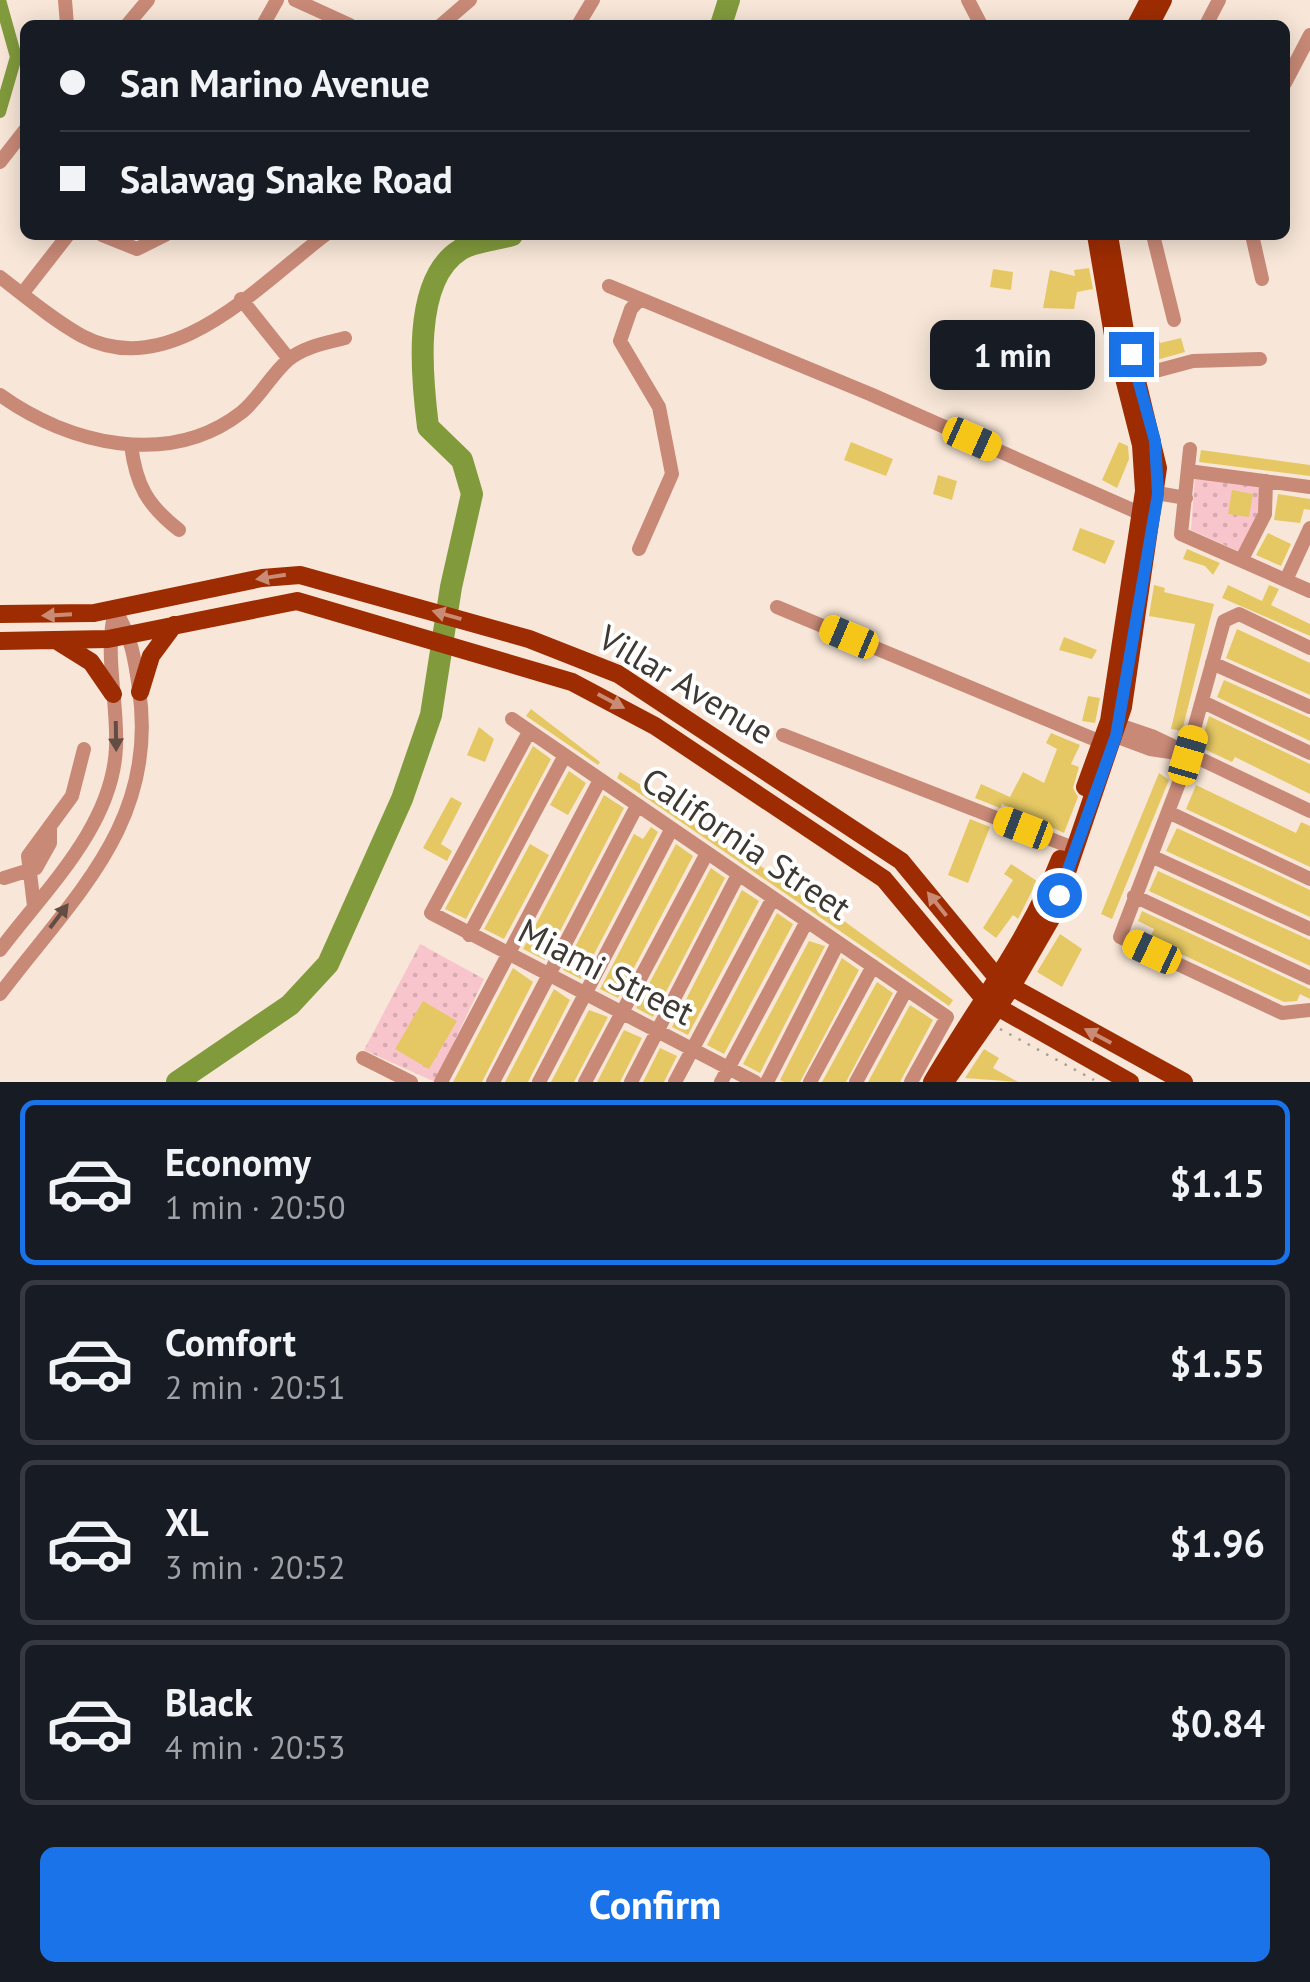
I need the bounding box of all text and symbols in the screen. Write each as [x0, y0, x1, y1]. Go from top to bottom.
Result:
text: San Marino Avenue [120, 58, 430, 107]
text: Salawag Snake Road [120, 154, 453, 203]
callout: 1 min [931, 319, 1096, 389]
route end [1109, 332, 1154, 377]
text: 1 min [973, 334, 1052, 376]
car [938, 413, 1006, 465]
one-way arrow [255, 570, 286, 585]
one-way arrow [41, 607, 73, 623]
one-way arrow [431, 607, 462, 623]
car [816, 611, 882, 663]
street label: Villar Avenue [590, 613, 783, 754]
one-way arrow [597, 692, 626, 709]
one-way arrow [108, 720, 124, 752]
car [1165, 722, 1211, 788]
street label: California Street [633, 756, 860, 930]
car [990, 803, 1056, 853]
route start [1037, 873, 1082, 918]
one-way arrow [927, 892, 948, 917]
one-way arrow [48, 903, 68, 929]
street label: Miami Street [511, 907, 702, 1035]
car [1118, 926, 1186, 978]
one-way arrow [1084, 1028, 1113, 1045]
text: Economy [165, 1137, 311, 1186]
icon: car [45, 1138, 135, 1228]
text: $1.15 [1169, 1158, 1265, 1207]
text: 1 min · 20:50 [165, 1186, 345, 1228]
text: Comfort [165, 1317, 296, 1366]
icon: car [45, 1318, 135, 1408]
text: $1.55 [1169, 1338, 1265, 1387]
text: 2 min · 20:51 [165, 1366, 345, 1408]
text: XL [165, 1497, 209, 1546]
icon: car [45, 1498, 135, 1588]
text: $1.96 [1169, 1518, 1265, 1567]
text: 3 min · 20:52 [165, 1546, 345, 1588]
text: Black [165, 1677, 253, 1726]
icon: car [45, 1678, 135, 1768]
text: $0.84 [1169, 1698, 1265, 1747]
text: 4 min · 20:53 [165, 1726, 345, 1768]
button: Confirm [40, 1847, 1270, 1962]

